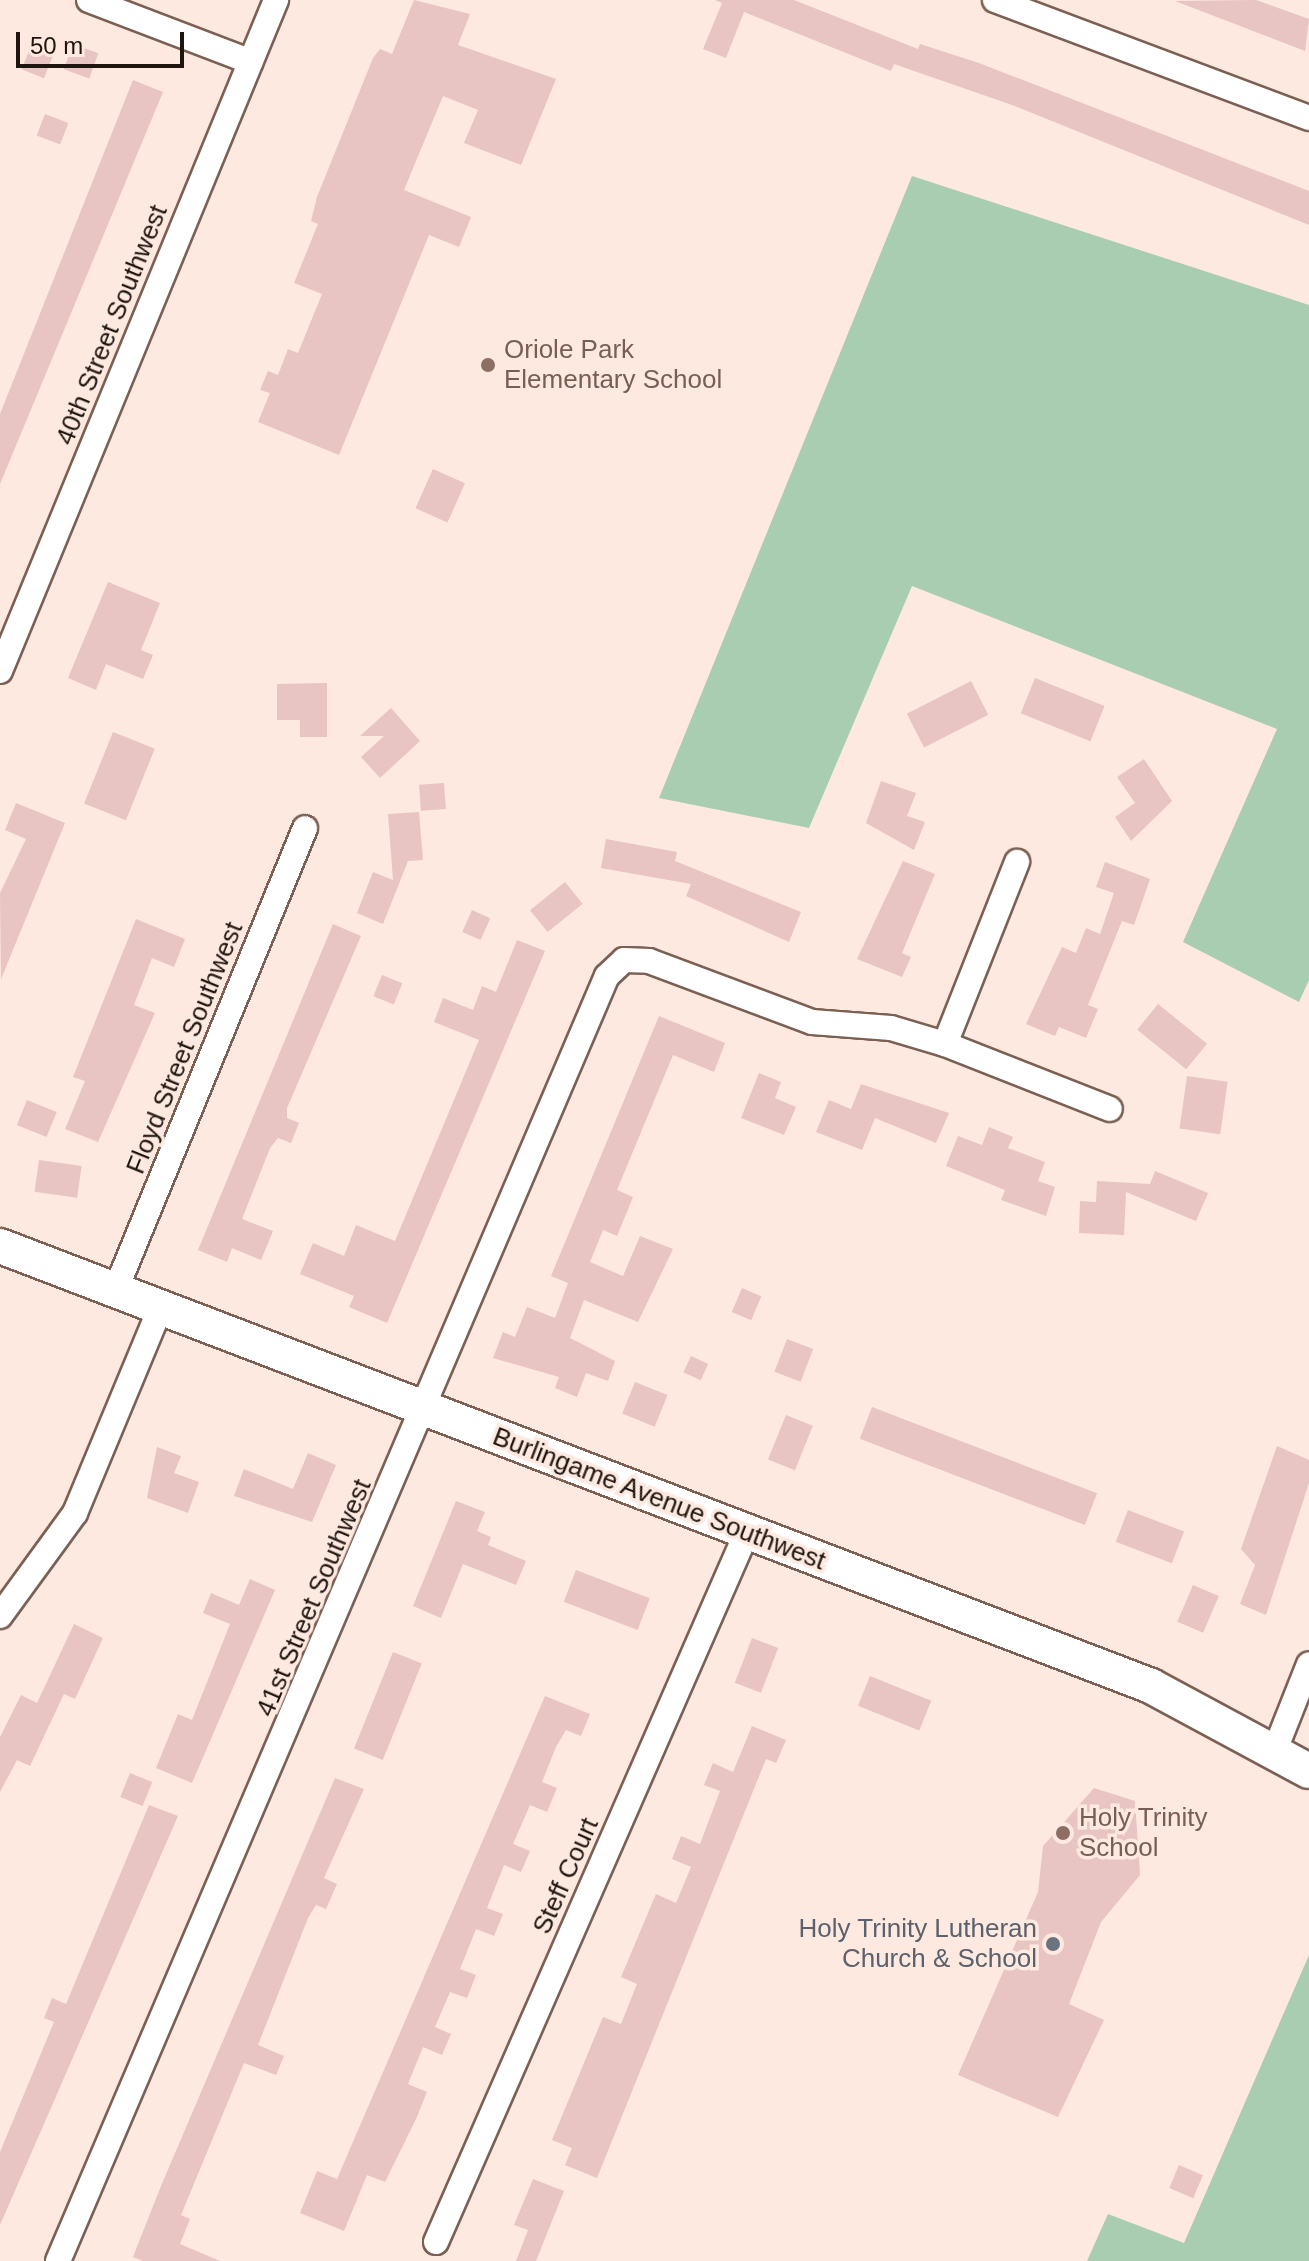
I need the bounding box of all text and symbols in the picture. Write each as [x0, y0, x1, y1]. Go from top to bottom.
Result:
scale bar [20, 16, 188, 66]
text: 50 m [30, 32, 83, 59]
street label: 40th Street Southwest [50, 201, 174, 449]
place label: Oriole Park Elementary School [504, 334, 722, 396]
marker: Oriole Park Elementary School [479, 356, 497, 374]
street label: Floyd Street Southwest [120, 918, 250, 1178]
street label: Burlingame Avenue Southwest [488, 1421, 830, 1577]
street label: 41st Street Southwest [250, 1475, 378, 1721]
place label: Holy Trinity School [1079, 1802, 1208, 1864]
street label: Steff Court [527, 1813, 605, 1939]
marker: Holy Trinity School [1054, 1824, 1072, 1842]
place label: Holy Trinity Lutheran Church & School [798, 1913, 1037, 1974]
marker: Holy Trinity Lutheran Church & School [1044, 1935, 1062, 1953]

